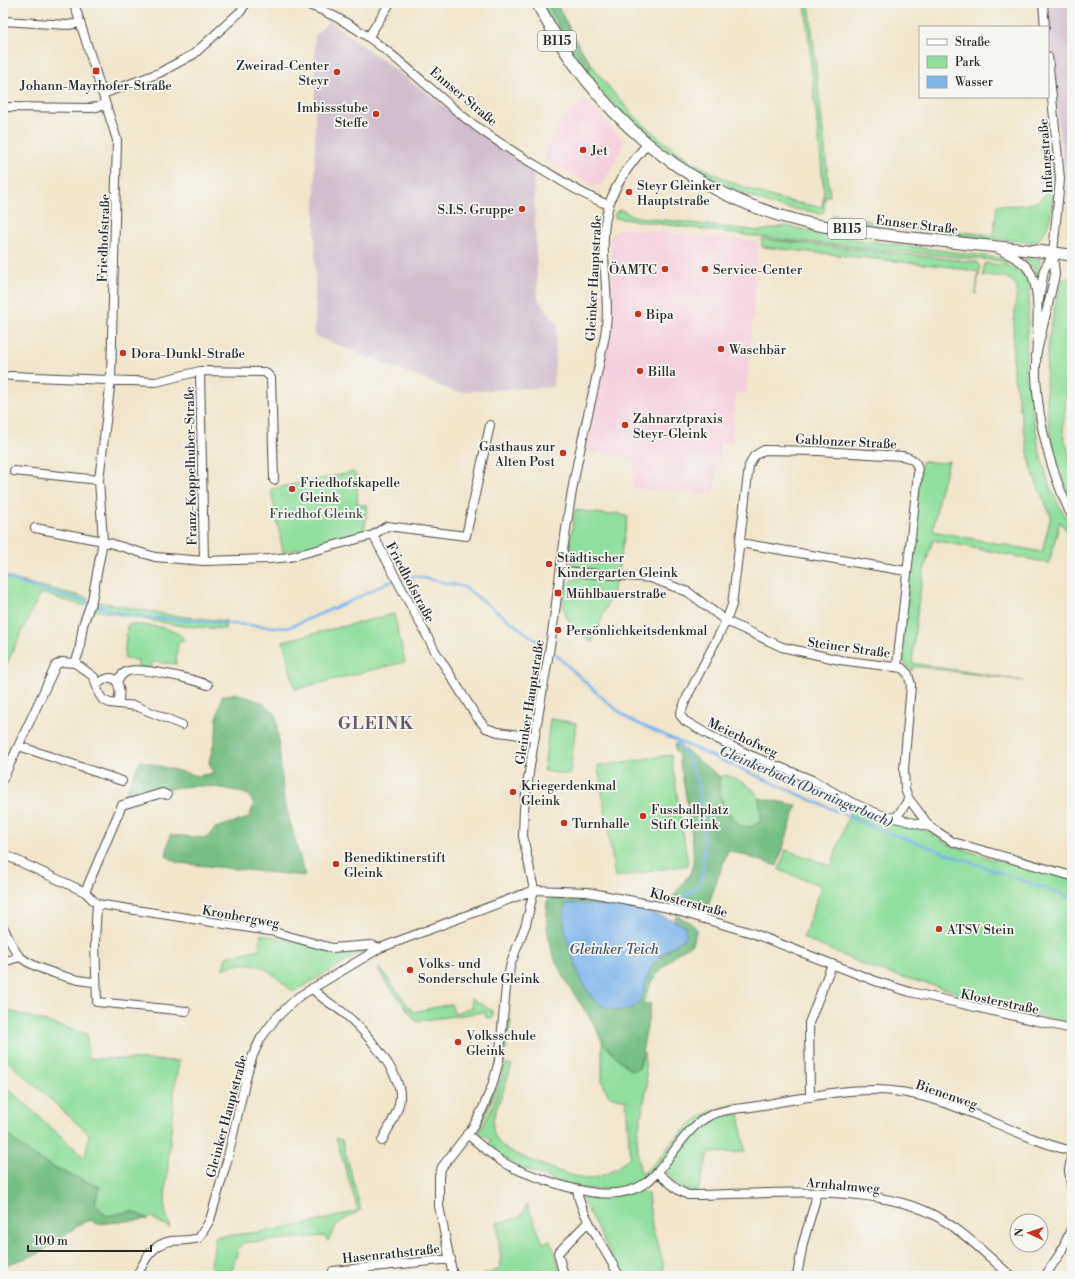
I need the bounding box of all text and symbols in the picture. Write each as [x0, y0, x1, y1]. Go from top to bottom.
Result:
legend [919, 26, 1049, 98]
road number: B115 [538, 31, 576, 51]
text: Straße [955, 35, 990, 50]
text: Park [955, 55, 981, 70]
place label: Zweirad-Center Steyr [236, 58, 329, 89]
street label: Ennser Straße [426, 64, 501, 130]
marker: Johann-Mayrhofer-Straße [91, 66, 101, 76]
marker: Zweirad-Center Steyr [332, 67, 342, 77]
text: Wasser [954, 75, 993, 90]
place label: Johann-Mayrhofer-Straße [19, 78, 172, 94]
place label: Imbissstube Steffe [297, 100, 368, 131]
marker: Imbissstube Steffe [371, 109, 381, 119]
street label: Infangstraße [1035, 118, 1057, 194]
place label: Jet [590, 143, 608, 159]
marker: Jet [578, 145, 588, 155]
place label: Steyr Gleinker Hauptstraße [637, 178, 721, 209]
marker: Steyr Gleinker Hauptstraße [624, 187, 634, 197]
street label: Friedhofstraße [94, 193, 114, 283]
place label: S.I.S. Gruppe [437, 202, 514, 218]
marker: S.I.S. Gruppe [517, 204, 527, 214]
street label: Ennser Straße [875, 212, 960, 238]
street label: Gleinker Hauptstraße [583, 214, 605, 342]
road number: B115 [828, 219, 866, 239]
place label: ÖAMTC [609, 261, 657, 278]
place label: Service-Center [713, 262, 803, 278]
marker: ÖAMTC [660, 264, 670, 274]
marker: Service-Center [700, 264, 710, 274]
place label: Bipa [645, 307, 674, 323]
marker: Bipa [633, 309, 643, 319]
place label: Waschbär [728, 342, 786, 358]
marker: Waschbär [716, 344, 726, 354]
place label: Dora-Dunkl-Straße [131, 346, 246, 362]
marker: Dora-Dunkl-Straße [118, 348, 128, 358]
place label: Billa [647, 364, 676, 380]
marker: Billa [635, 366, 645, 376]
street label: Franz-Koppelhuber-Straße [182, 386, 200, 546]
place label: Zahnarztpraxis Steyr-Gleink [633, 411, 723, 442]
marker: Zahnarztpraxis Steyr-Gleink [620, 420, 630, 430]
street label: Gablonzer Straße [795, 431, 898, 453]
place label: Gasthaus zur Alten Post [479, 439, 555, 470]
marker: Gasthaus zur Alten Post [558, 448, 568, 458]
place label: Friedhofskapelle Gleink [300, 475, 400, 506]
marker: Friedhofskapelle Gleink [287, 484, 297, 494]
park label: Friedhof Gleink [269, 506, 364, 522]
street label: Friedhofstraße [382, 540, 438, 626]
place label: Städtischer Kindergarten Gleink [557, 550, 679, 581]
marker: Städtischer Kindergarten Gleink [544, 559, 554, 569]
place label: Mühlbauerstraße [566, 586, 667, 602]
marker: Mühlbauerstraße [553, 588, 563, 598]
place label: Persönlichkeitsdenkmal [566, 623, 707, 639]
marker: Persönlichkeitsdenkmal [553, 625, 563, 635]
street label: Steiner Straße [806, 634, 892, 662]
street label: Gleinker Hauptstraße [512, 638, 548, 766]
district label: GLEINK [338, 713, 415, 735]
street label: Meierhofweg [705, 715, 781, 761]
water label: Gleinkerbach (Dorningerbach) [716, 742, 896, 832]
place label: Kriegerdenkmal Gleink [521, 778, 616, 809]
marker: Kriegerdenkmal Gleink [508, 787, 518, 797]
place label: Fussballplatz Stift Gleink [651, 802, 729, 833]
marker: Fussballplatz Stift Gleink [638, 811, 648, 821]
place label: Turnhalle [572, 816, 630, 832]
marker: Turnhalle [559, 818, 569, 828]
place label: Benediktinerstift Gleink [343, 850, 446, 881]
marker: Benediktinerstift Gleink [331, 859, 341, 869]
street label: Klosterstraße [648, 885, 730, 921]
street label: Kronbergweg [201, 902, 281, 932]
place label: ATSV Stein [946, 922, 1014, 938]
marker: ATSV Stein [934, 924, 944, 934]
water label: Gleinker Teich [569, 941, 659, 959]
place label: Volks- und Sonderschule Gleink [417, 956, 541, 987]
marker: Volks- und Sonderschule Gleink [405, 965, 415, 975]
street label: Klosterstraße [959, 986, 1041, 1018]
place label: Volksschule Gleink [465, 1028, 536, 1059]
marker: Volksschule Gleink [453, 1037, 463, 1047]
street label: Gleinker Hauptstraße [203, 1053, 251, 1179]
street label: Bienenweg [913, 1077, 980, 1113]
street label: Arnhalmweg [804, 1175, 881, 1197]
north arrow [1009, 1213, 1049, 1253]
scale bar [28, 1227, 151, 1253]
text: N [1013, 1228, 1027, 1237]
text: 100 m [34, 1234, 68, 1249]
street label: Hasenrathstraße [342, 1241, 441, 1267]

